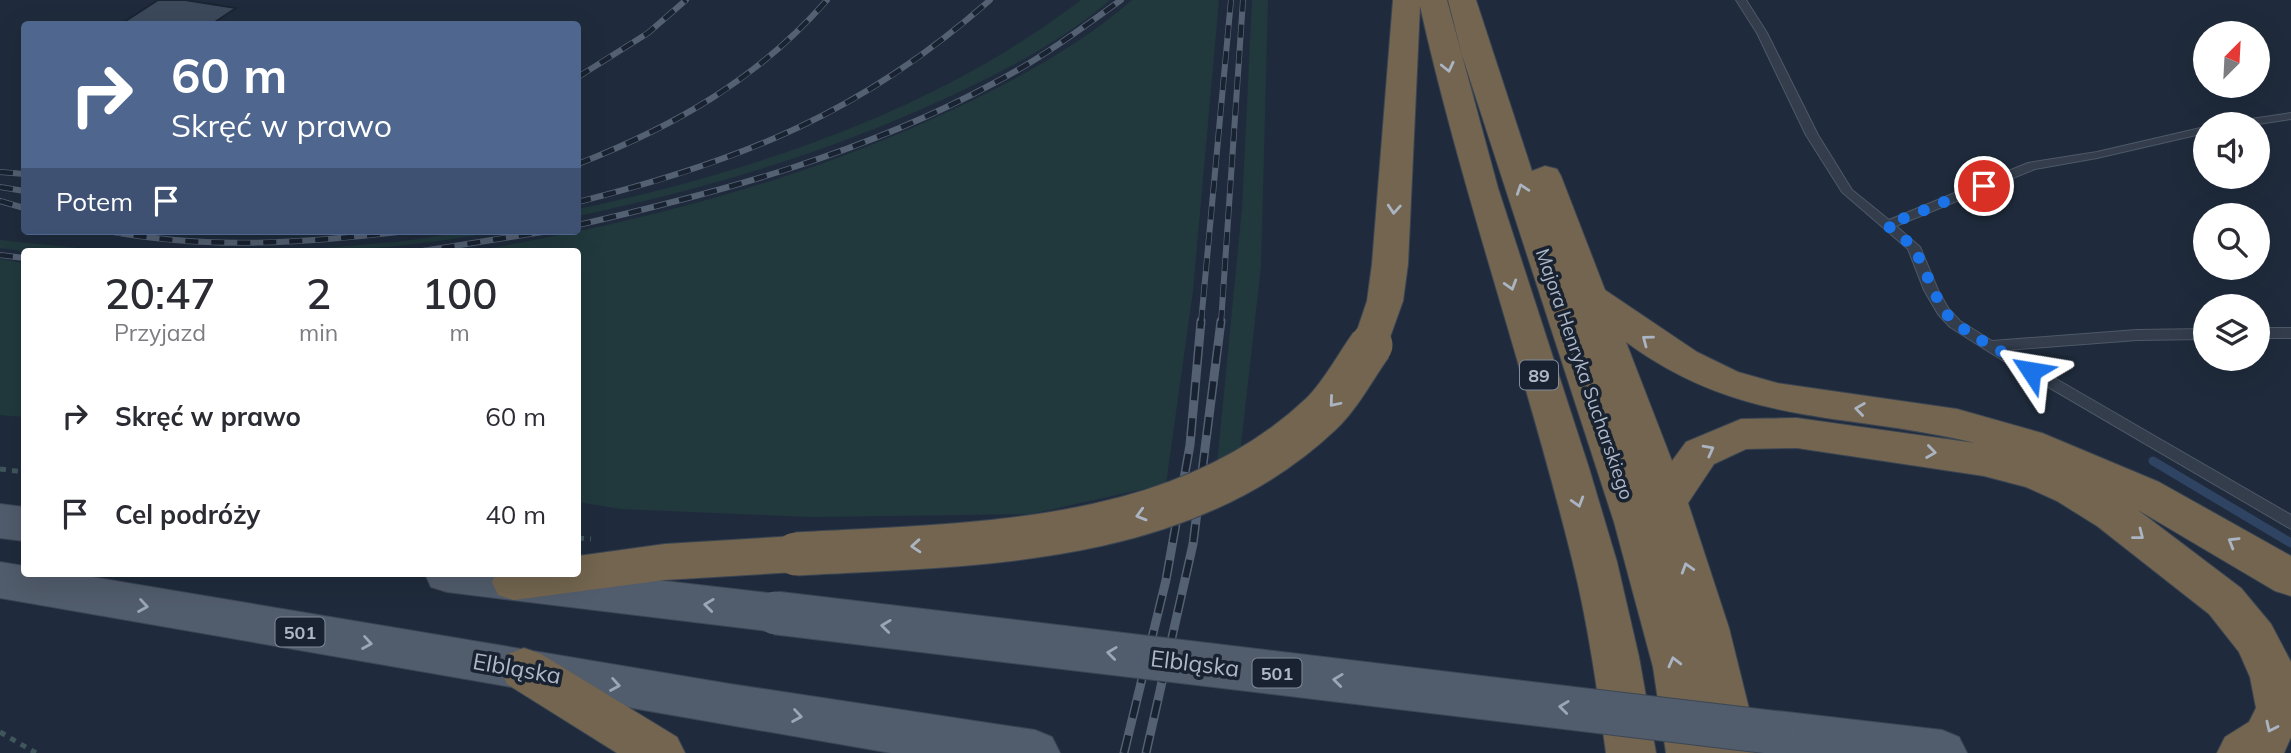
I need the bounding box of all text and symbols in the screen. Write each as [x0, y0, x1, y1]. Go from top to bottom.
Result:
north arrow [2193, 21, 2270, 98]
map controls [2193, 21, 2270, 371]
text: 60 m [171, 44, 287, 105]
icon: right [56, 49, 147, 140]
one-way arrow [1440, 61, 1454, 73]
text: Skręć w prawo [171, 105, 392, 145]
button: sound [2193, 112, 2270, 189]
pin [1954, 156, 2014, 216]
icon: arrive [1965, 167, 2003, 205]
icon: arrive [147, 182, 185, 220]
one-way arrow [1516, 183, 1530, 196]
text: Potem [56, 185, 133, 218]
button: search [2193, 203, 2270, 280]
one-way arrow [1387, 204, 1402, 215]
street label: Majora Henryka Sucharskiego [1531, 245, 1639, 503]
text: 20:47 [105, 267, 215, 320]
text: 2 [306, 267, 331, 320]
text: 100 [422, 267, 497, 320]
one-way arrow [1503, 279, 1518, 291]
button: layers [2193, 294, 2270, 371]
text: Przyjazd [114, 318, 206, 347]
text: min [299, 318, 338, 347]
text: m [449, 318, 470, 347]
position arrow [1994, 334, 2068, 408]
one-way arrow [1642, 336, 1654, 349]
road number: 89 [1520, 360, 1558, 390]
one-way arrow [1330, 394, 1342, 407]
icon: right [56, 397, 94, 435]
text: Skręć w prawo [115, 400, 301, 433]
text: 60 m [485, 400, 546, 433]
one-way arrow [1855, 401, 1866, 416]
one-way arrow [1702, 444, 1714, 458]
one-way arrow [1925, 445, 1937, 460]
icon: arrive [56, 495, 94, 533]
one-way arrow [1570, 496, 1585, 508]
text: Cel podróży [115, 498, 260, 531]
text: 40 m [485, 498, 546, 531]
one-way arrow [1135, 507, 1147, 521]
one-way arrow [2131, 527, 2144, 540]
one-way arrow [2227, 538, 2240, 551]
one-way arrow [910, 539, 921, 554]
one-way arrow [1681, 563, 1696, 575]
one-way arrow [137, 598, 149, 613]
one-way arrow [703, 598, 714, 613]
road number: 501 [276, 618, 324, 646]
one-way arrow [880, 619, 892, 634]
one-way arrow [362, 635, 373, 650]
street label: Elbląska [1149, 643, 1241, 683]
street label: Elbląska [471, 646, 563, 690]
one-way arrow [1106, 646, 1118, 661]
one-way arrow [1668, 656, 1682, 668]
road number: 501 [1252, 658, 1302, 688]
one-way arrow [1332, 673, 1344, 688]
one-way arrow [609, 677, 621, 692]
one-way arrow [1558, 700, 1570, 715]
one-way arrow [791, 708, 803, 723]
one-way arrow [2265, 720, 2279, 732]

